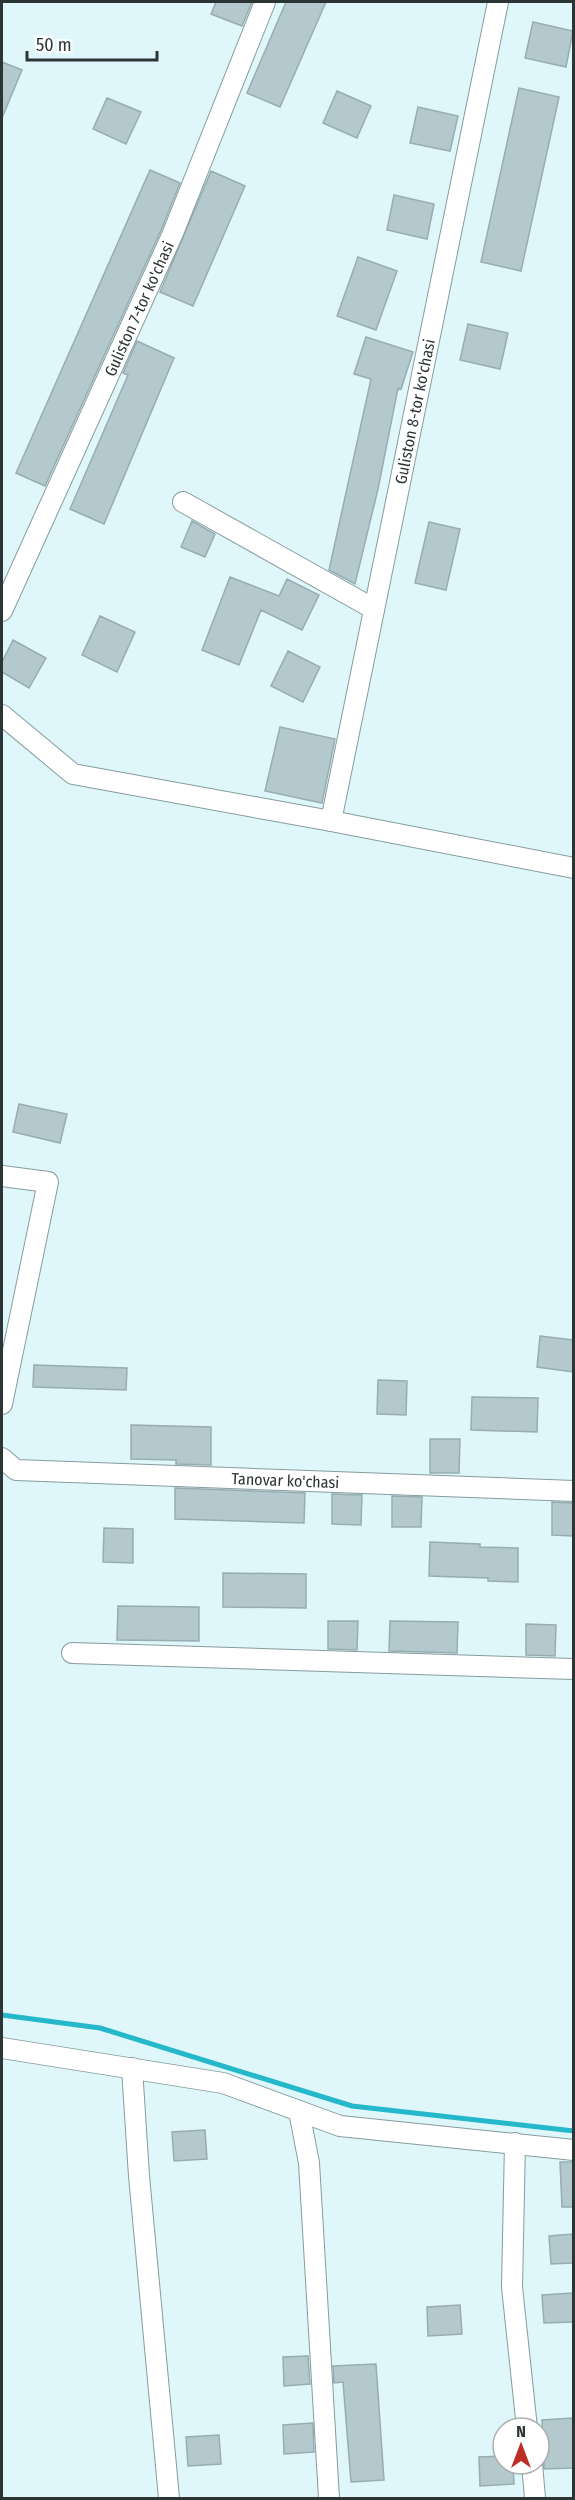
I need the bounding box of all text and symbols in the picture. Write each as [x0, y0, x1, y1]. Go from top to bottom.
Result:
scale bar [27, 24, 158, 62]
text: 50 m [36, 34, 72, 56]
street label: Guliston 7-tor ko'chasi [101, 238, 178, 379]
street label: Guliston 8-tor ko'chasi [391, 337, 439, 486]
street label: Tanovar ko'chasi [231, 1469, 340, 1492]
north arrow [491, 2416, 551, 2476]
text: N [516, 2422, 526, 2441]

